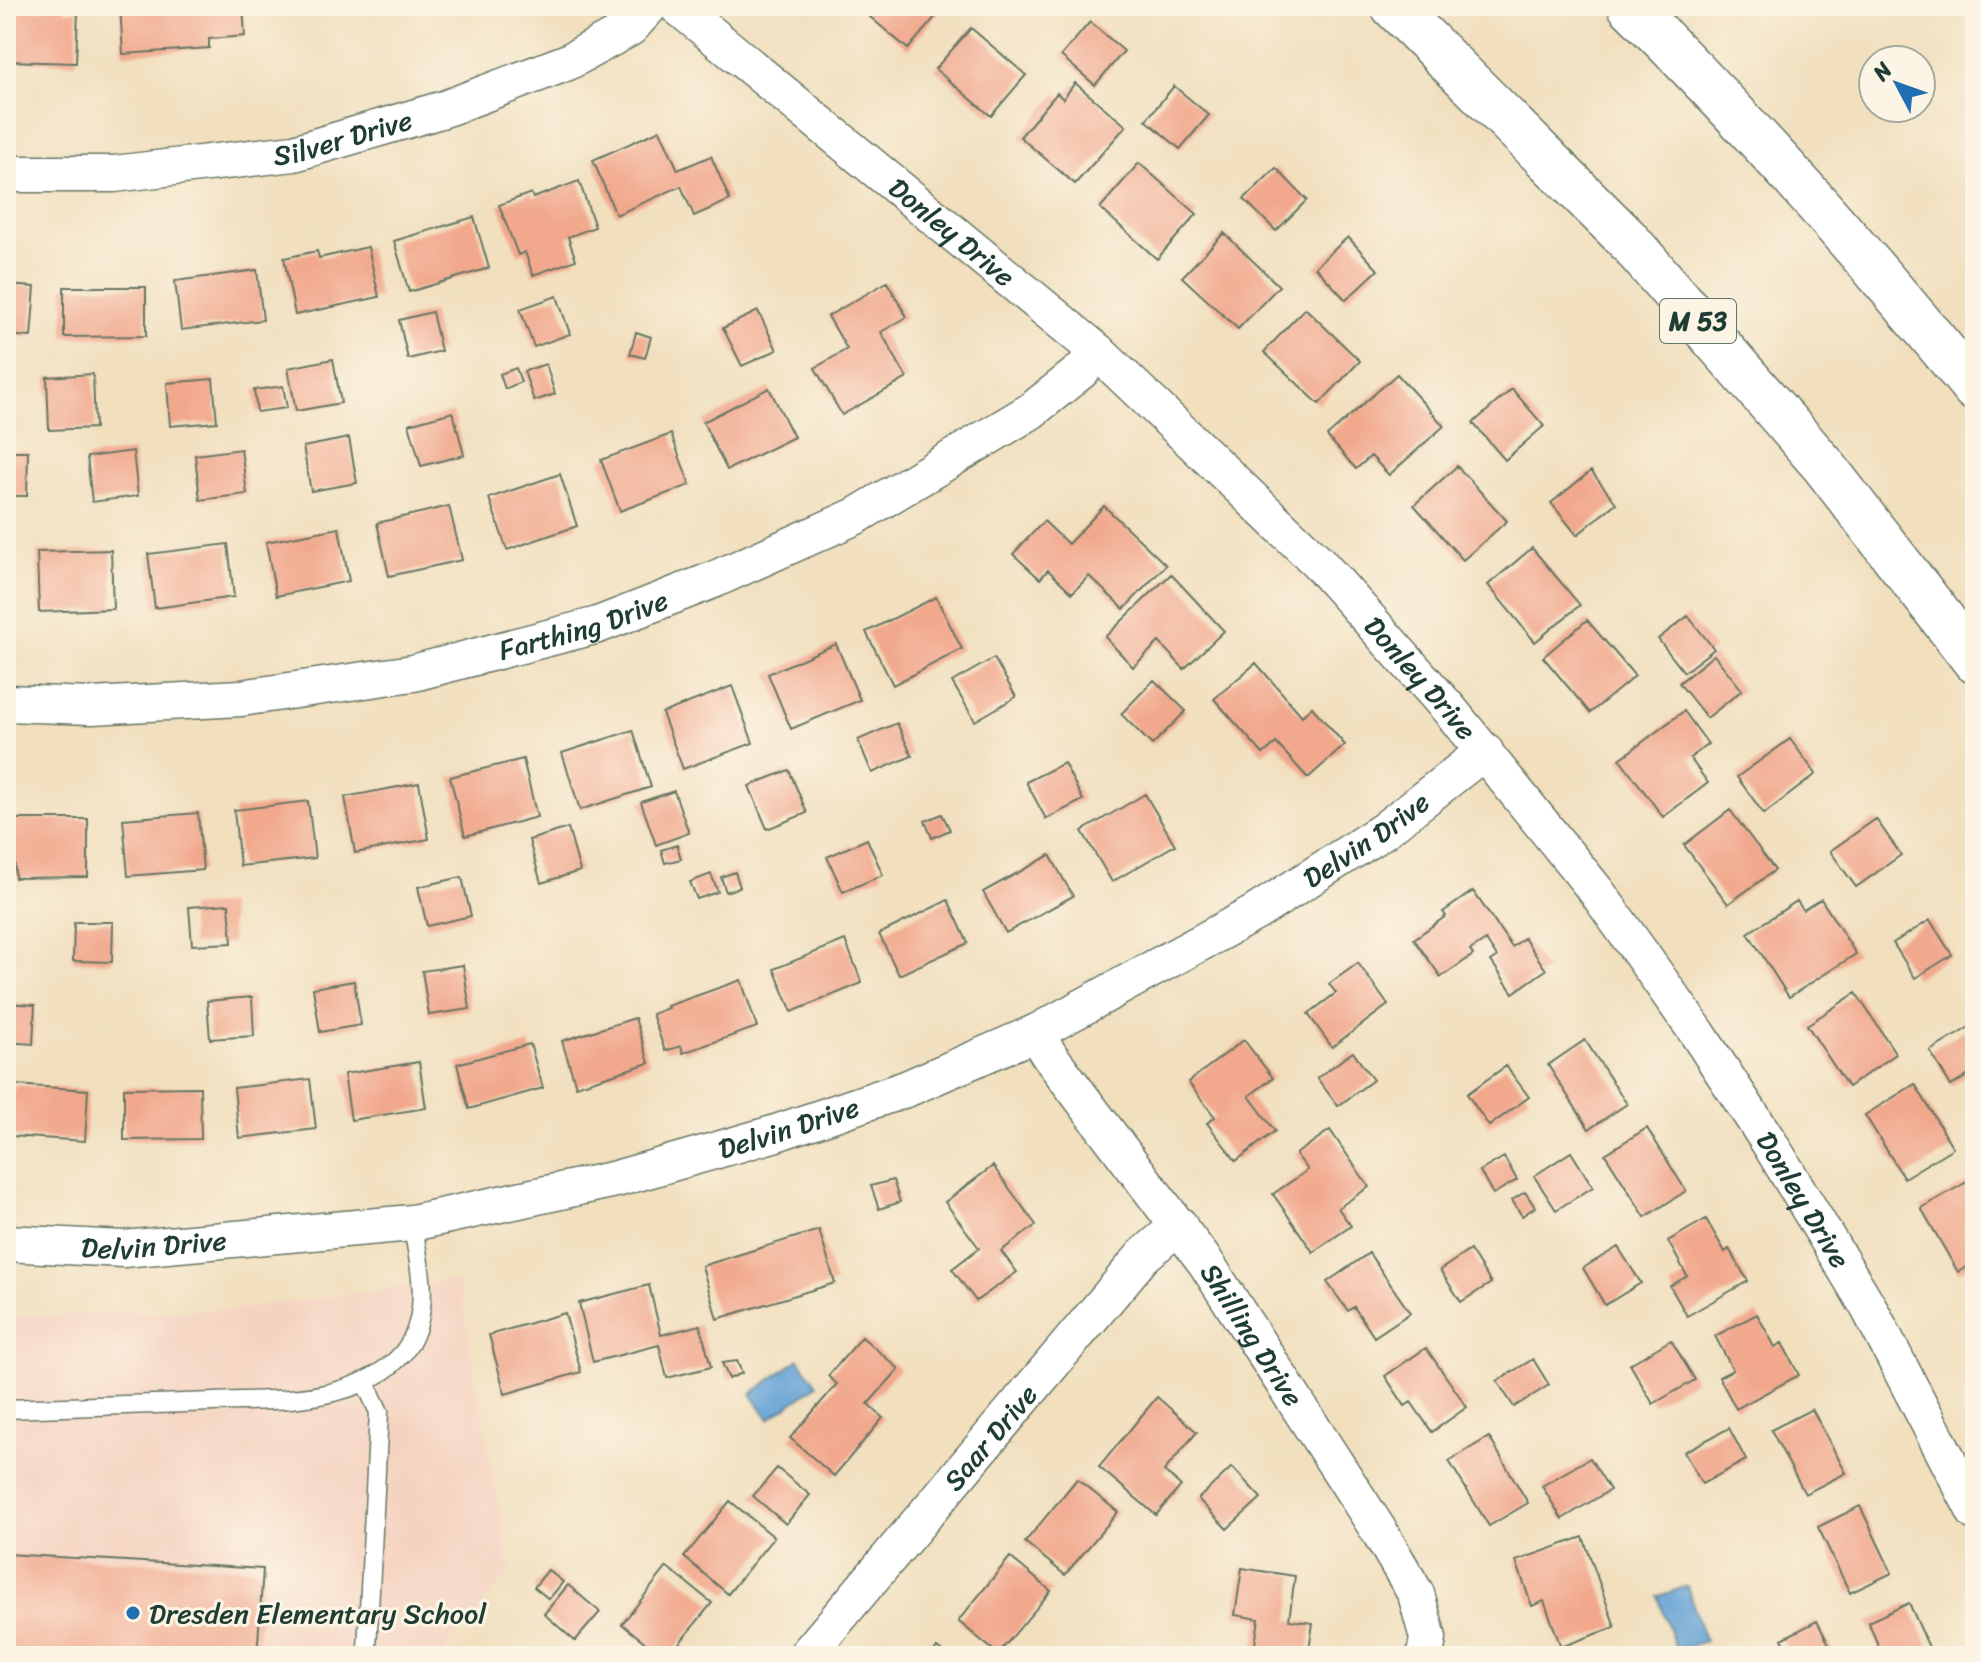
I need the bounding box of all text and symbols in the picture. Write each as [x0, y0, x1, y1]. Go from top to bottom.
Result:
north arrow [1857, 44, 1937, 124]
text: N [1862, 52, 1902, 91]
street label: Silver Drive [271, 96, 418, 180]
street label: Donley Drive [877, 165, 1027, 300]
road number: M 53 [1660, 299, 1736, 343]
street label: Farthing Drive [493, 576, 676, 675]
street label: Donley Drive [1351, 604, 1490, 752]
street label: Delvin Drive [1293, 779, 1441, 902]
street label: Delvin Drive [712, 1083, 866, 1174]
street label: Donley Drive [1743, 1121, 1864, 1278]
street label: Delvin Drive [80, 1216, 229, 1274]
street label: Shilling Drive [1187, 1253, 1317, 1417]
street label: Saar Drive [931, 1373, 1051, 1502]
place label: Dresden Elementary School [149, 1589, 487, 1638]
marker: Dresden Elementary School [124, 1604, 142, 1622]

